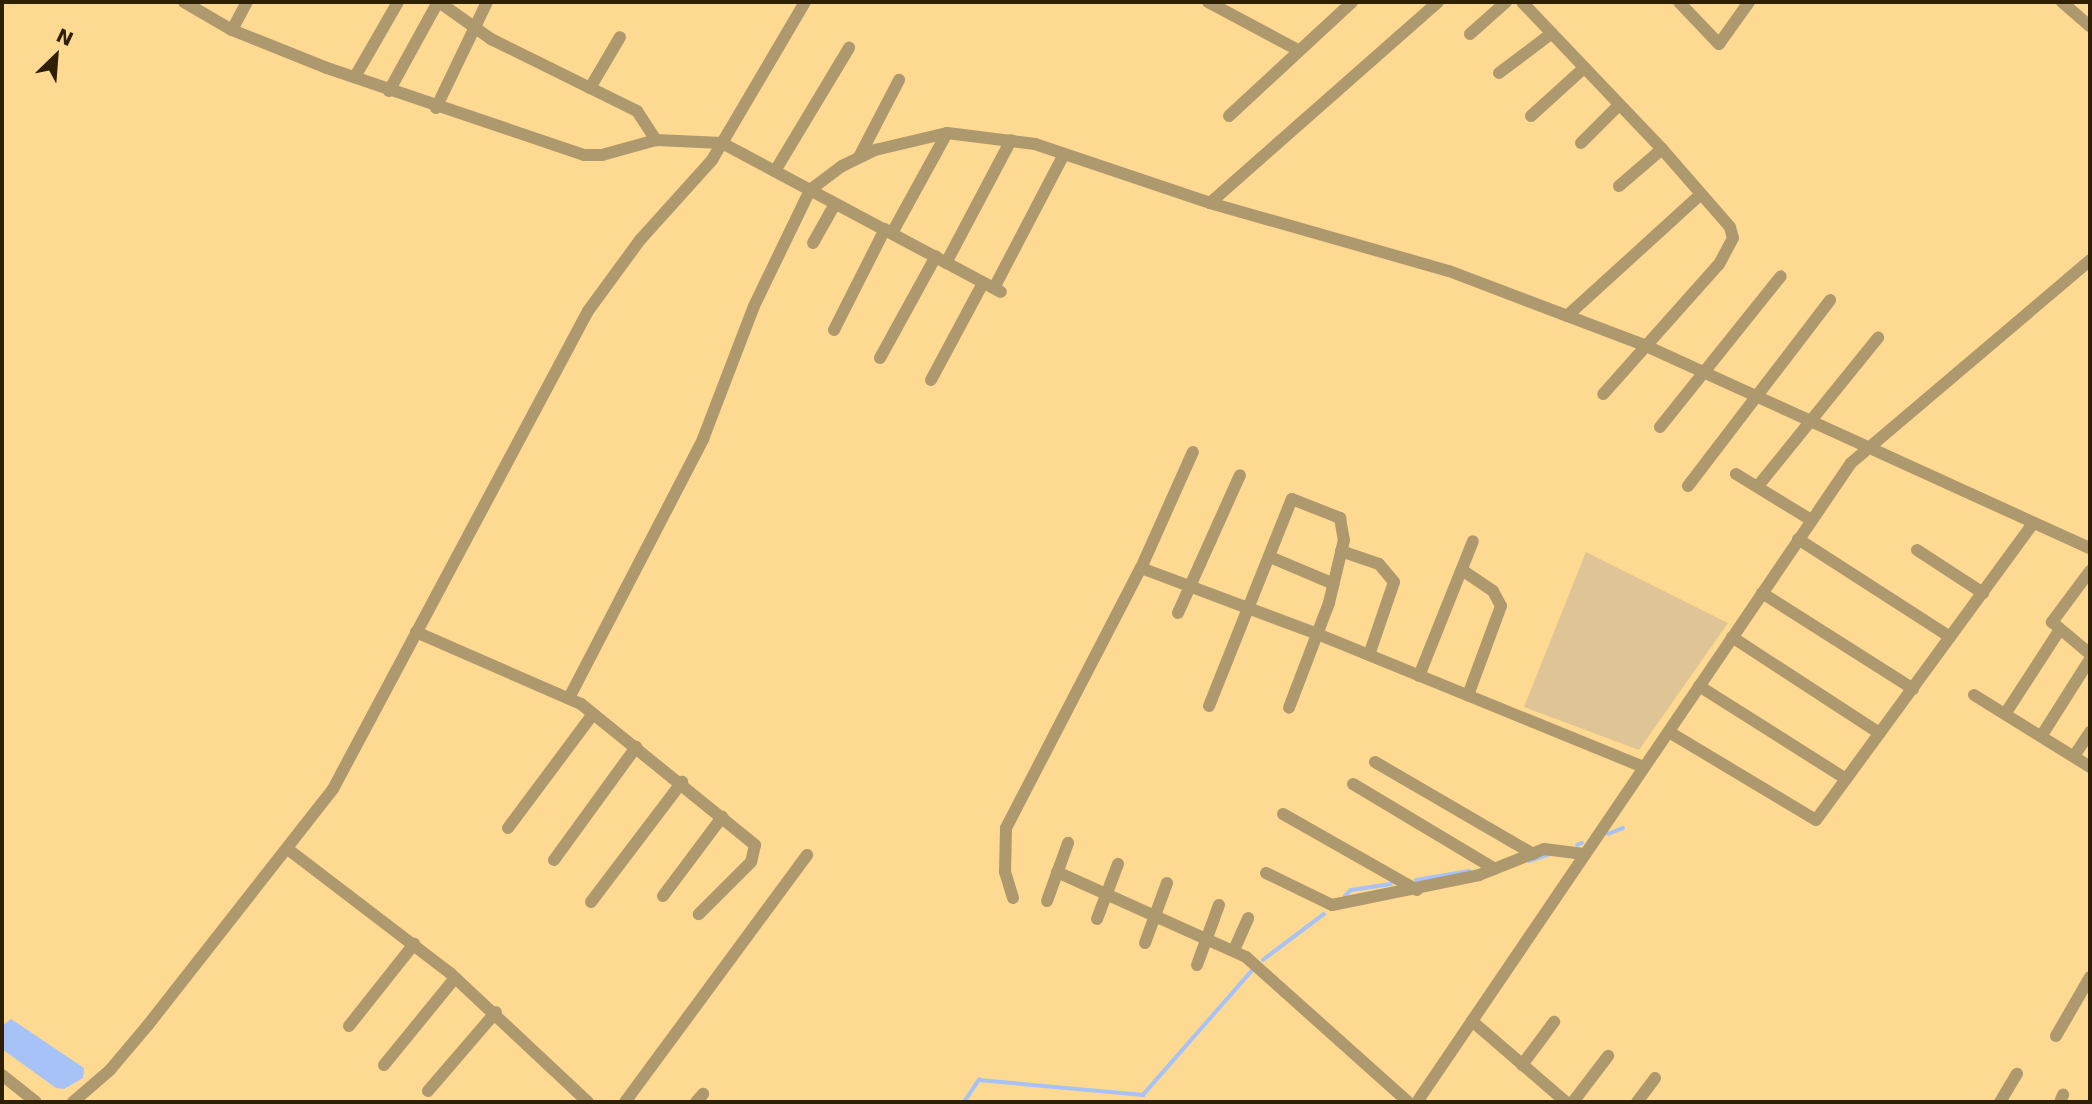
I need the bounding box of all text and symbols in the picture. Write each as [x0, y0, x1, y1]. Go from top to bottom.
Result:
north arrow [21, 21, 91, 91]
text: N [53, 24, 77, 50]

